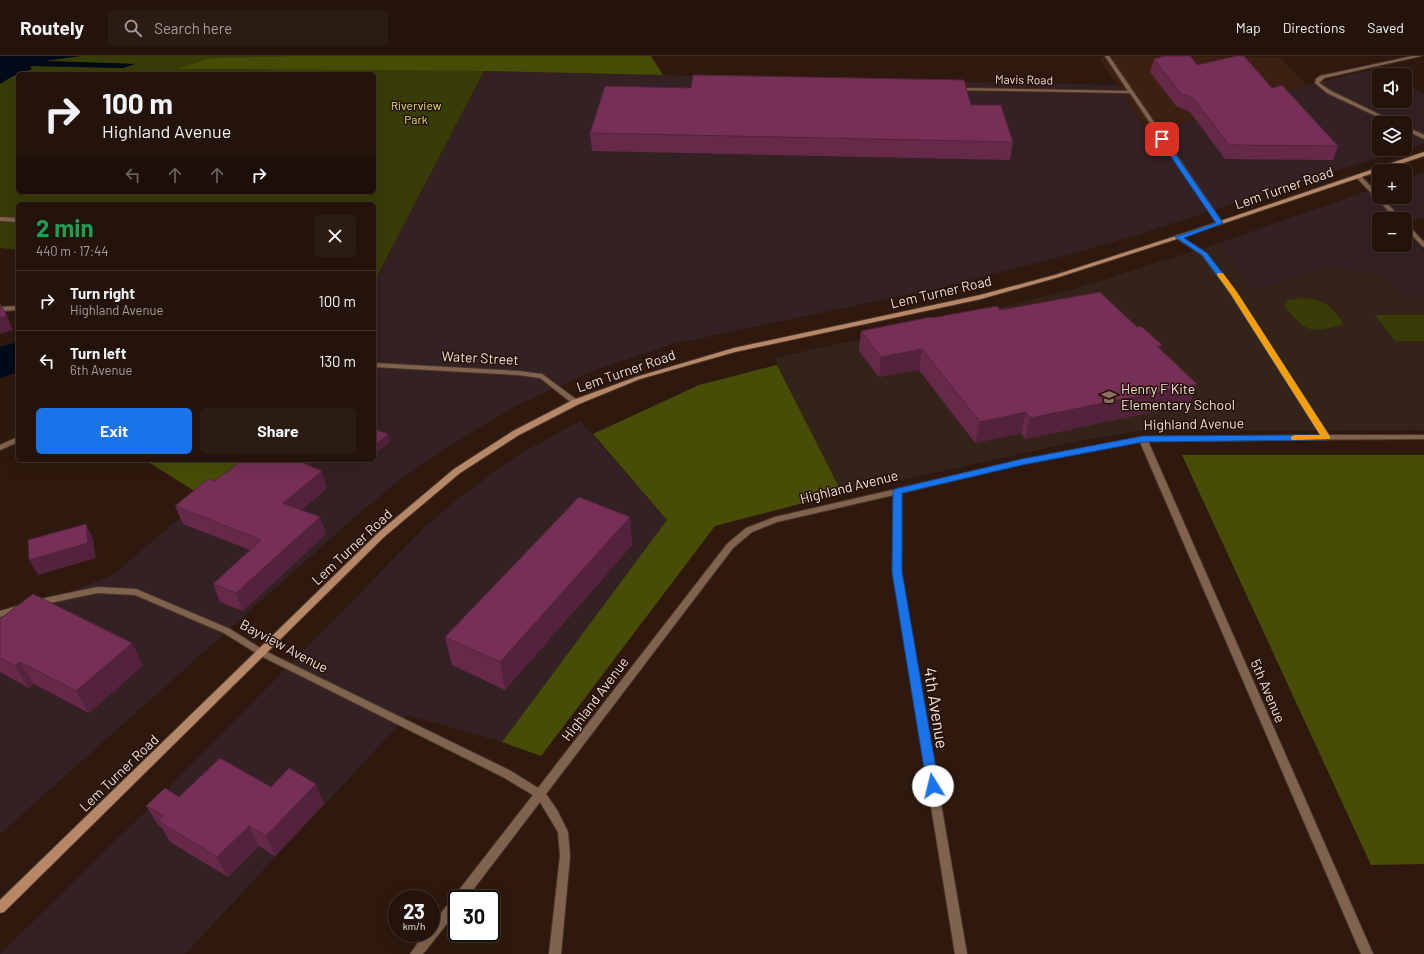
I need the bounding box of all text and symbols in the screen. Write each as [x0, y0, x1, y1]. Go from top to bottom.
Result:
search box [108, 10, 388, 46]
text: Routely [20, 16, 84, 39]
icon: search [122, 17, 144, 39]
text: Search here [154, 19, 232, 37]
text: Map [1236, 19, 1261, 36]
text: Directions [1283, 19, 1345, 36]
text: Saved [1367, 19, 1404, 36]
map controls [1372, 68, 1412, 252]
button: sound [1372, 68, 1412, 108]
street label: Mavis Road [995, 71, 1053, 87]
text: 100 m [102, 86, 173, 120]
icon: right [36, 88, 88, 140]
park label: Riverview Park [391, 98, 442, 126]
button: layers [1372, 116, 1412, 156]
text: Highland Avenue [102, 120, 231, 142]
pin [1145, 122, 1179, 156]
icon: arrive [1151, 128, 1173, 150]
street label: Lem Turner Road [1232, 163, 1336, 212]
icon: left [122, 164, 144, 186]
icon: ahead [164, 164, 186, 186]
icon: ahead [206, 164, 228, 186]
icon: right [248, 164, 270, 186]
button: + [1372, 164, 1412, 204]
button: − [1372, 212, 1412, 252]
text: 2 min [36, 213, 94, 242]
button: close [314, 215, 356, 257]
text: 440 m · 17:44 [36, 243, 108, 259]
street label: Lem Turner Road [889, 272, 993, 311]
text: Turn right [70, 284, 135, 302]
icon: right [36, 290, 58, 312]
text: 100 m [318, 292, 356, 310]
text: Highland Avenue [70, 302, 163, 318]
text: Turn left [70, 344, 126, 362]
street label: Lem Turner Road [574, 346, 678, 395]
street label: Water Street [441, 347, 519, 368]
icon: left [36, 350, 58, 372]
text: 130 m [319, 352, 356, 370]
text: 6th Avenue [70, 362, 132, 378]
place label: Henry F Kite Elementary School [1121, 380, 1235, 413]
school or university icon: Henry F Kite Elementary School [1100, 388, 1118, 406]
button: Exit [36, 408, 192, 454]
button: Share [200, 408, 356, 454]
street label: Highland Avenue [1144, 414, 1244, 433]
street label: Highland Avenue [798, 466, 900, 507]
street label: Lem Turner Road [308, 505, 395, 588]
street label: Bayview Avenue [237, 615, 331, 676]
street label: Highland Avenue [558, 653, 632, 744]
street label: 5th Avenue [1248, 657, 1289, 725]
street label: 4th Avenue [921, 666, 953, 750]
street label: Lem Turner Road [76, 731, 162, 815]
position arrow [912, 765, 954, 807]
speed limit sign: 30 [448, 890, 500, 942]
text: 23 [403, 899, 425, 923]
text: km/h [403, 920, 425, 932]

